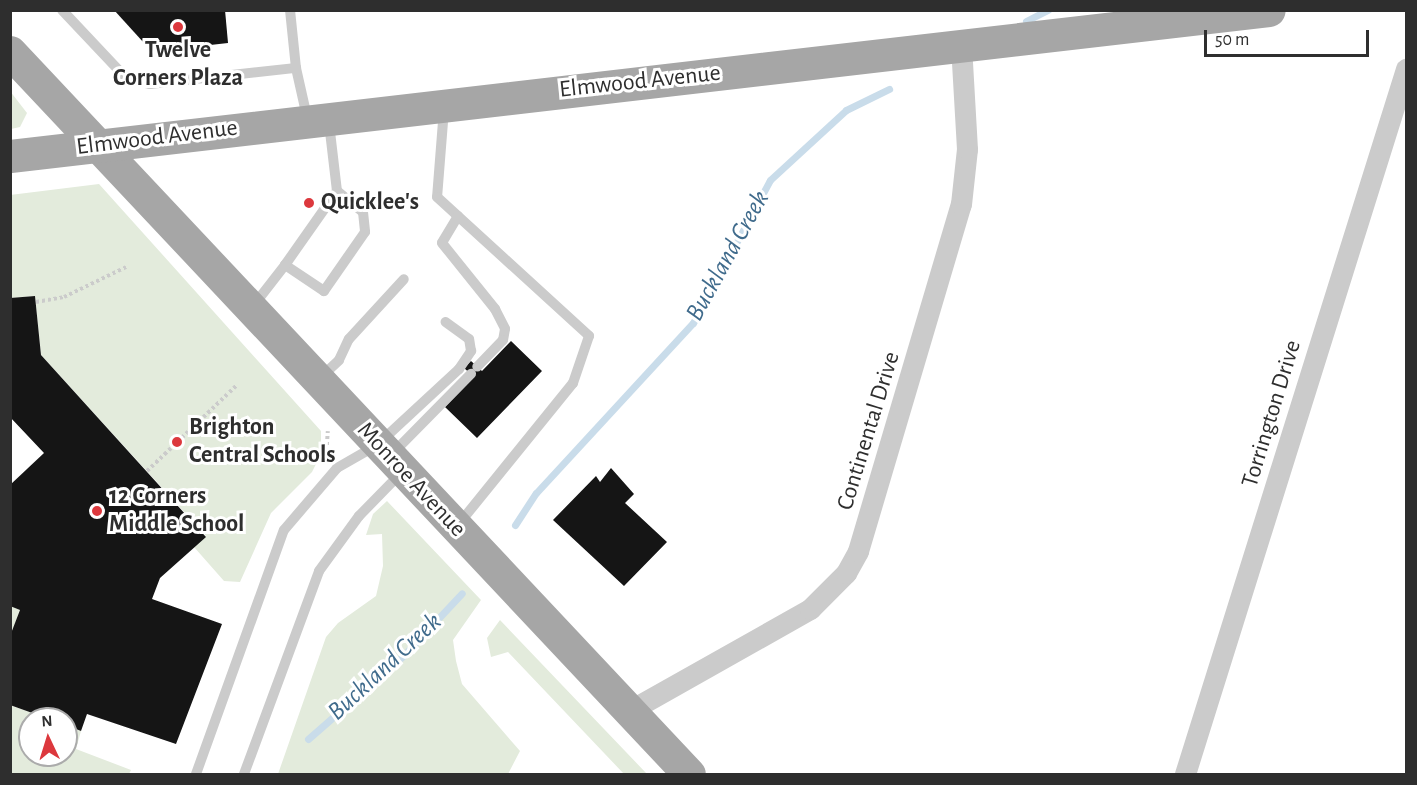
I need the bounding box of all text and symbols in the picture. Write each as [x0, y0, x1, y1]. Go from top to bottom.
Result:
scale bar [1207, 18, 1372, 56]
marker: Twelve Corners Plaza [171, 20, 185, 34]
text: 50 m [1215, 31, 1249, 49]
place label: Twelve Corners Plaza [113, 37, 243, 93]
street label: Elmwood Avenue [558, 59, 722, 105]
street label: Elmwood Avenue [75, 114, 239, 162]
water label: Buckland Creek [679, 185, 777, 327]
place label: Quicklee's [321, 189, 419, 217]
marker: Quicklee's [302, 196, 316, 210]
street label: Torrington Drive [1236, 337, 1308, 491]
street label: Continental Drive [831, 348, 907, 514]
place label: Brighton Central Schools [189, 414, 335, 470]
street label: Monroe Avenue [350, 417, 472, 543]
marker: Brighton Central Schools [170, 435, 184, 449]
place label: 12 Corners Middle School [109, 483, 244, 539]
marker: 12 Corners Middle School [90, 504, 104, 518]
water label: Buckland Creek [322, 606, 448, 728]
north arrow [18, 707, 78, 767]
text: N [41, 713, 53, 729]

